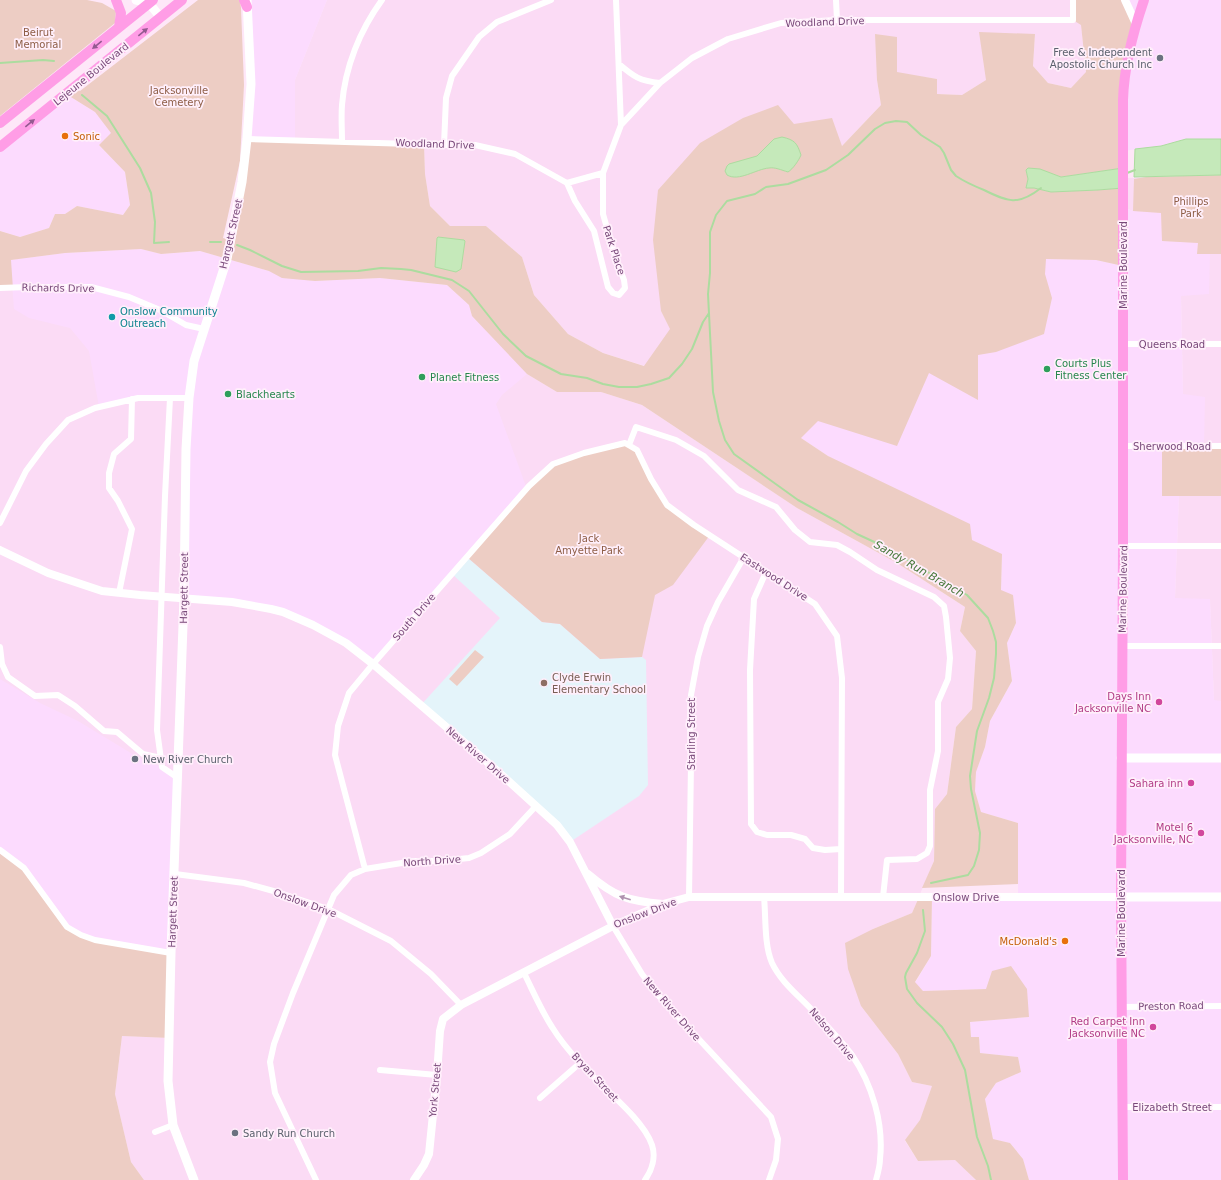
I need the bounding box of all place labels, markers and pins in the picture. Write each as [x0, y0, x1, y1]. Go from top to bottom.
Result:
place label: Free & Independent Apostolic Church Inc [1050, 47, 1152, 70]
marker: Free & Independent Apostolic Church Inc [1155, 53, 1165, 63]
marker: Sonic [60, 131, 70, 141]
place label: Sonic [73, 131, 100, 142]
place label: Onslow Community Outreach [120, 306, 218, 329]
marker: Onslow Community Outreach [107, 312, 117, 322]
place label: Courts Plus Fitness Center [1055, 358, 1127, 381]
marker: Courts Plus Fitness Center [1042, 364, 1052, 374]
marker: Planet Fitness [417, 372, 427, 382]
place label: Planet Fitness [430, 372, 499, 383]
marker: Blackhearts [223, 389, 233, 399]
place label: Blackhearts [236, 389, 295, 400]
place label: Clyde Erwin Elementary School [552, 672, 646, 695]
marker: Clyde Erwin Elementary School [539, 678, 549, 688]
place label: Days Inn Jacksonville NC [1074, 691, 1151, 714]
marker: Days Inn Jacksonville NC [1154, 697, 1164, 707]
marker: New River Church [130, 754, 140, 764]
place label: New River Church [143, 754, 232, 765]
place label: Sahara inn [1129, 778, 1183, 789]
marker: Sahara inn [1186, 778, 1196, 788]
place label: Motel 6 Jacksonville, NC [1113, 822, 1193, 845]
marker: Motel 6 Jacksonville, NC [1196, 828, 1206, 838]
place label: McDonald's [1000, 936, 1057, 947]
marker: McDonald's [1060, 936, 1070, 946]
place label: Red Carpet Inn Jacksonville NC [1068, 1016, 1145, 1039]
marker: Red Carpet Inn Jacksonville NC [1148, 1022, 1158, 1032]
marker: Sandy Run Church [230, 1128, 240, 1138]
place label: Sandy Run Church [243, 1128, 335, 1139]

